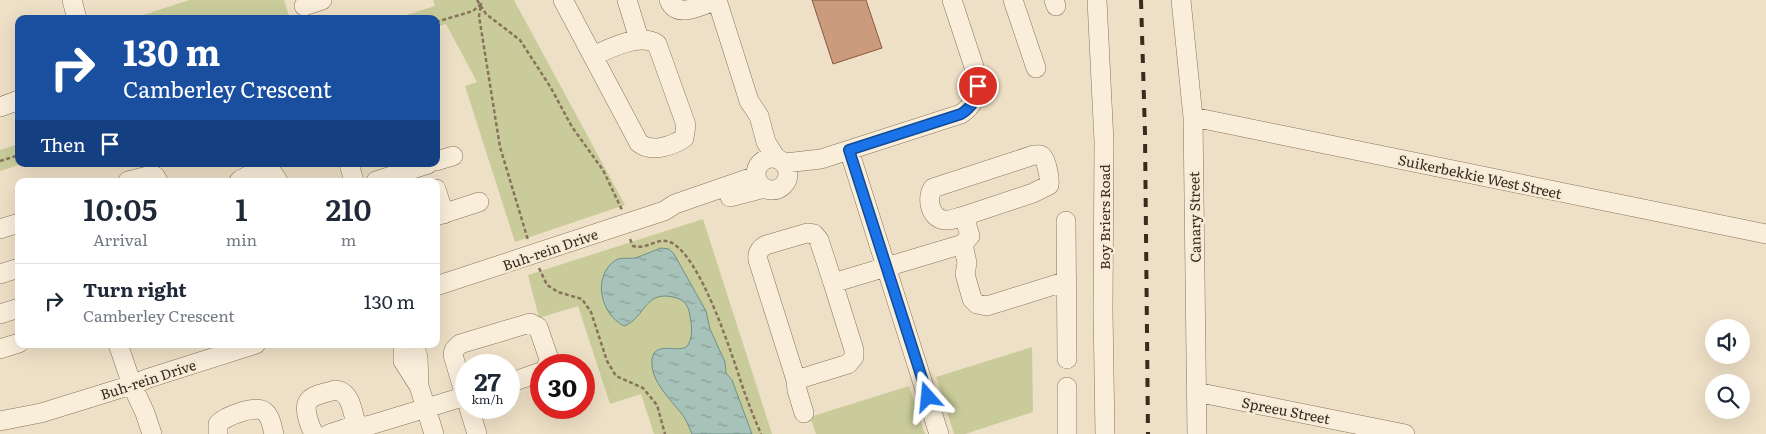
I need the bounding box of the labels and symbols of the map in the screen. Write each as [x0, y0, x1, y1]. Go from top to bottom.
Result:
pin [957, 65, 999, 107]
street label: Suikerbekkie West Street [1396, 149, 1564, 203]
street label: Boy Briers Road [1094, 164, 1114, 270]
street label: Canary Street [1183, 171, 1205, 263]
street label: Buh-rein Drive [500, 223, 600, 275]
street label: Buh-rein Drive [98, 354, 198, 404]
speed limit sign: 30 [530, 354, 595, 419]
position arrow [901, 370, 953, 422]
street label: Spreeu Street [1240, 392, 1332, 428]

